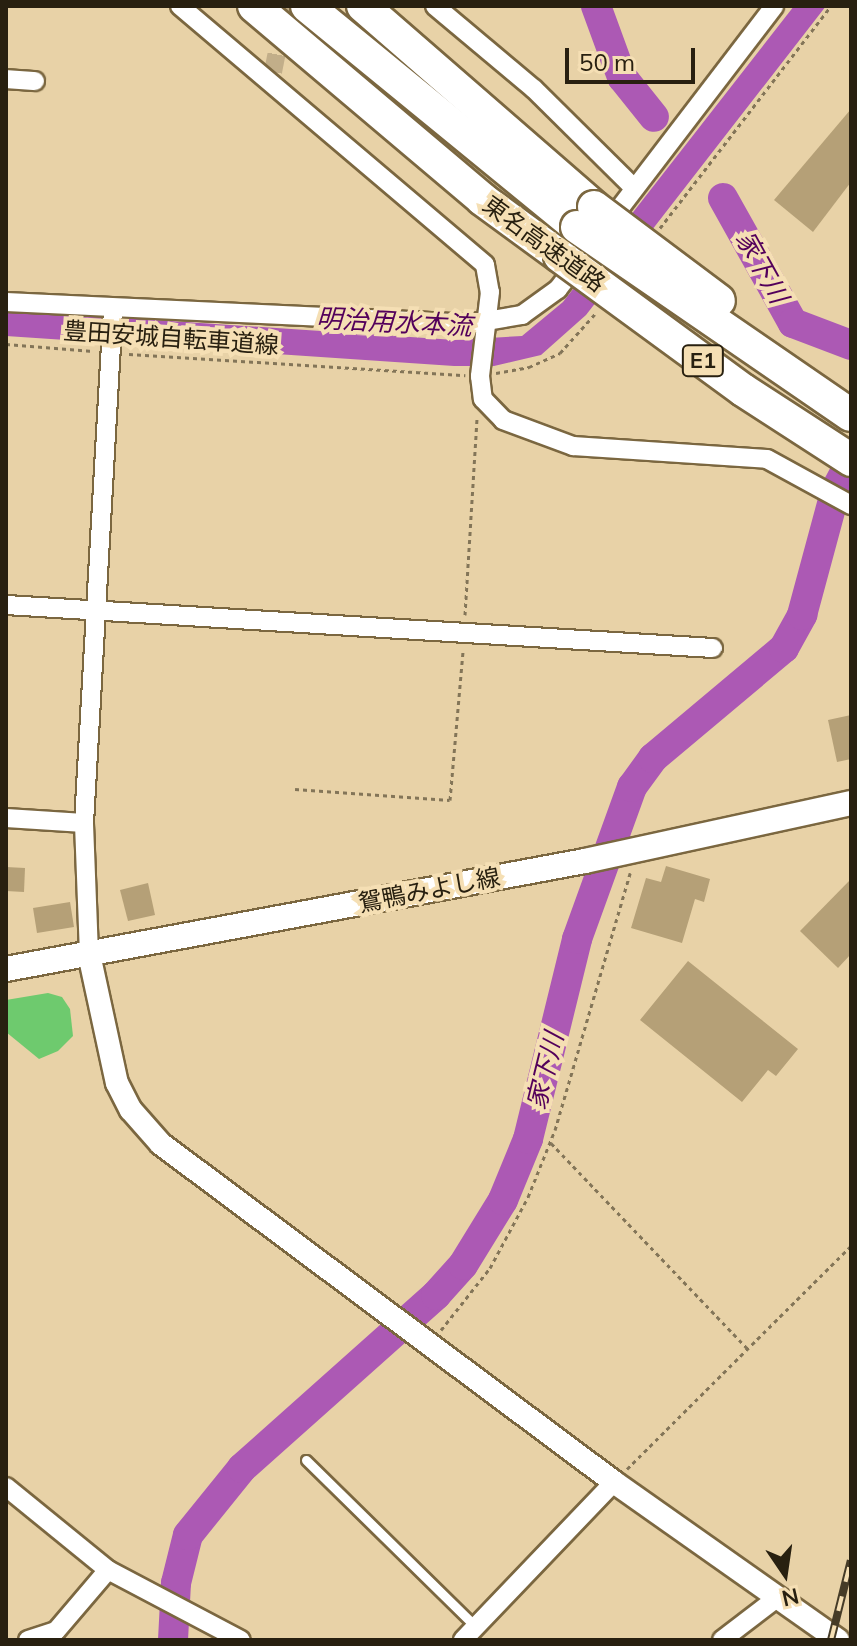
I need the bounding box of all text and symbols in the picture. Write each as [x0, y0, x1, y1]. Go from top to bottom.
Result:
scale bar [569, 32, 699, 82]
text: 50 m [579, 47, 635, 77]
street label: 東名高速道路 [477, 190, 611, 298]
water label: 家下川 [729, 225, 795, 309]
water label: 明治用水本流 [315, 302, 473, 342]
street label: 豊田安城自転車道線 [62, 316, 280, 360]
road number: E1 [681, 343, 725, 379]
street label: 鴛鴨みよし線 [356, 862, 502, 918]
water label: 家下川 [520, 1029, 570, 1113]
north arrow [745, 1534, 825, 1614]
text: N [779, 1582, 802, 1613]

